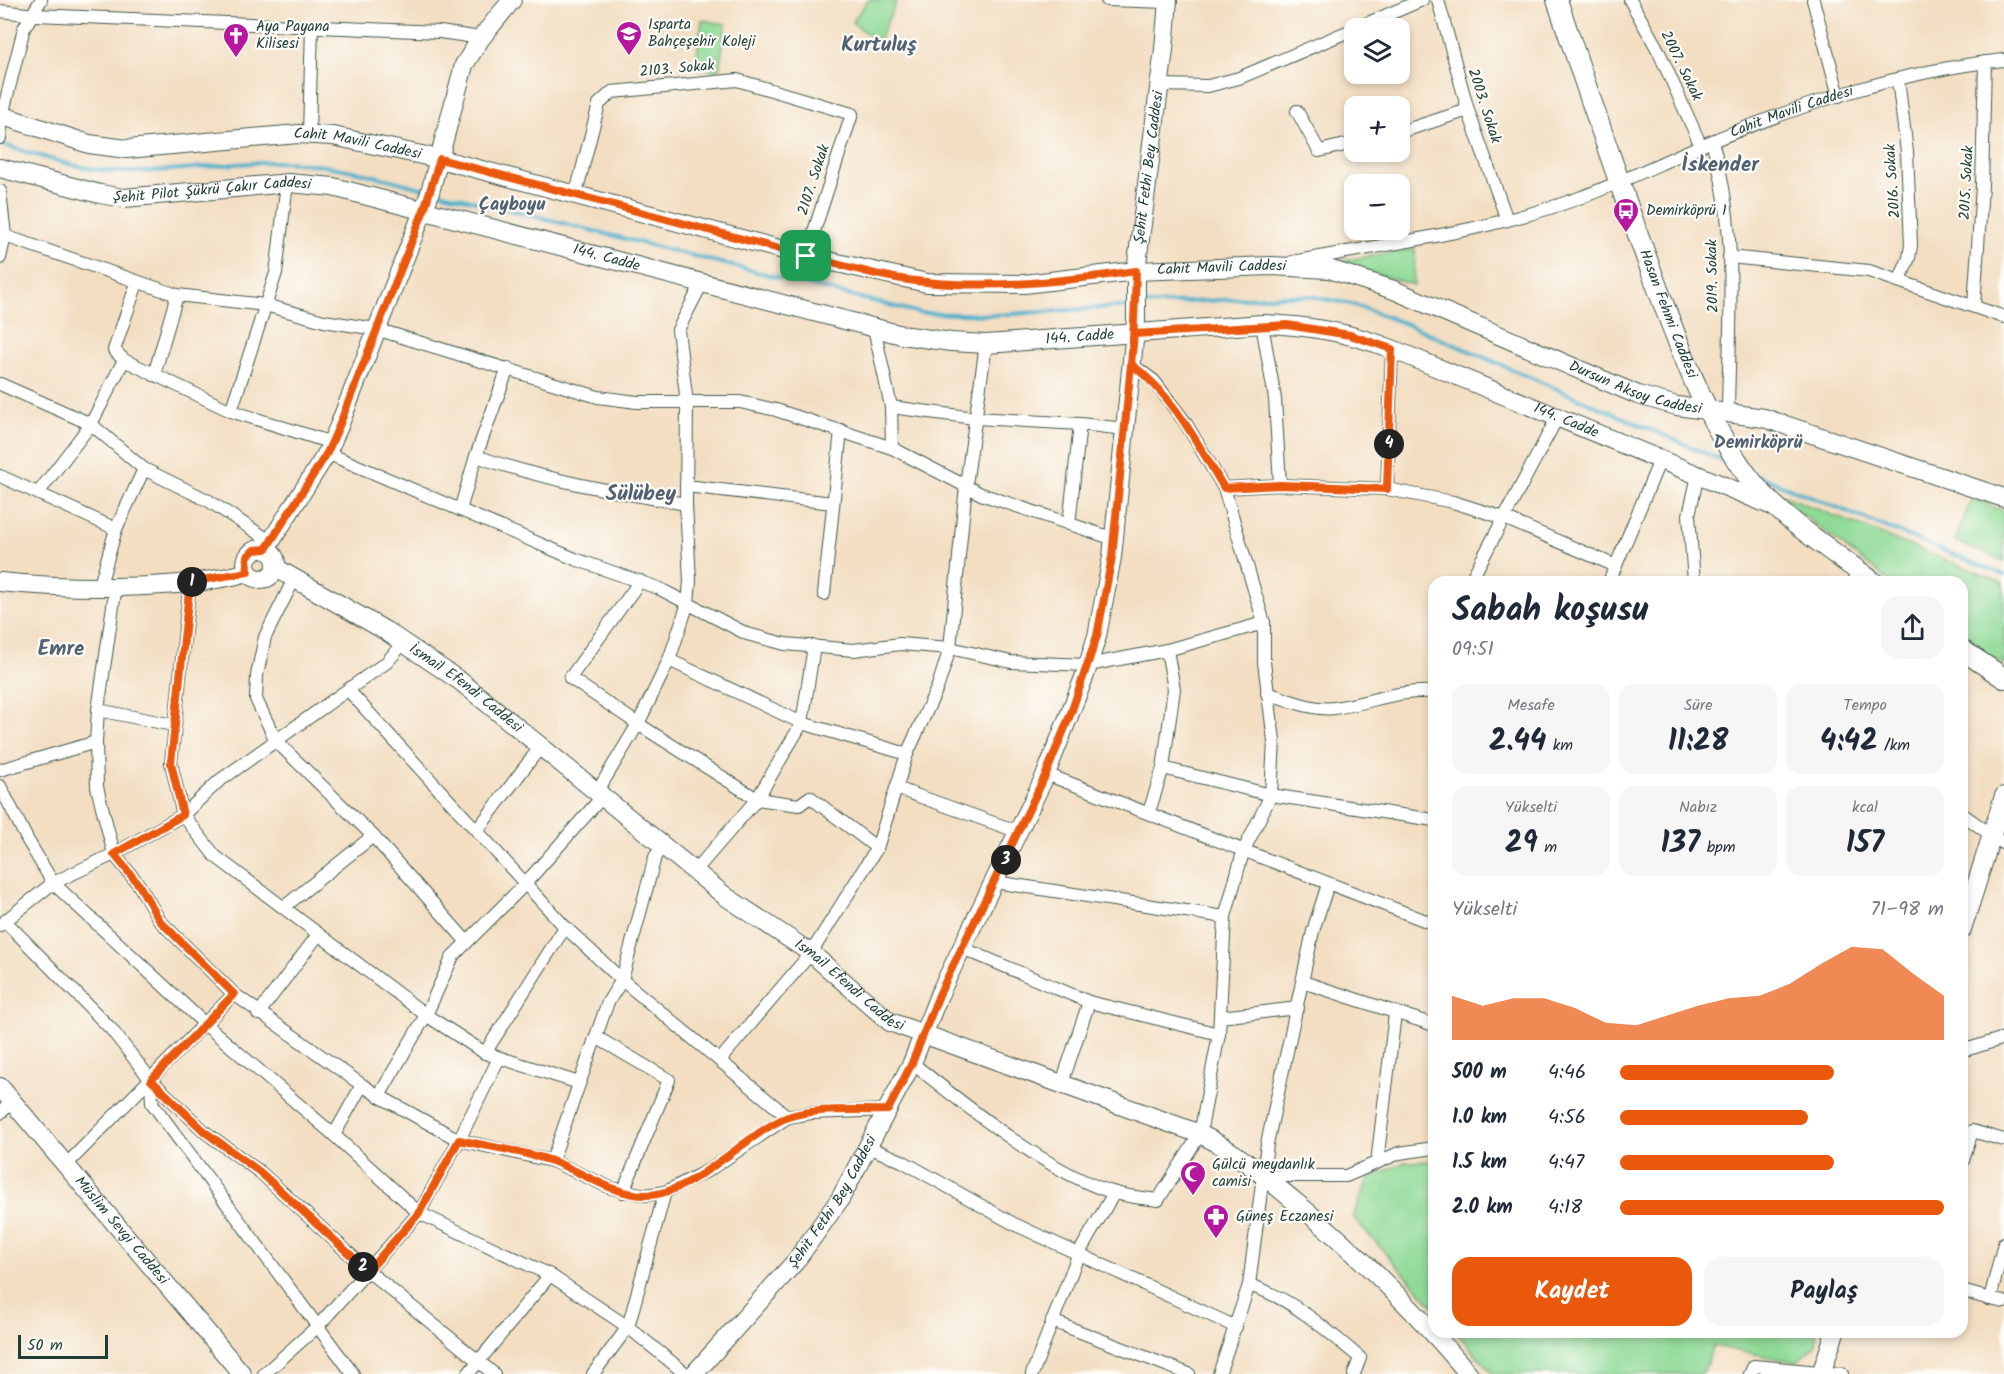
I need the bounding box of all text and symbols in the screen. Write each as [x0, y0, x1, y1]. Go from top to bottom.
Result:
place label: Isparta Bahçeşehir Koleji [648, 13, 757, 54]
place label: Aya Payana Kilisesi [256, 15, 330, 56]
map controls [1344, 18, 1410, 240]
button: layers [1344, 18, 1410, 84]
school or university icon: Isparta Bahçeşehir Koleji [614, 19, 644, 57]
church icon: Aya Payana Kilisesi [221, 21, 251, 59]
street label: 2007. Sokak [1654, 27, 1709, 106]
district label: Kurtuluş [841, 29, 917, 62]
street label: 2103. Sokak [639, 54, 716, 84]
street label: 2003. Sokak [1461, 65, 1508, 148]
street label: Cahit Mavili Caddesi [1726, 79, 1858, 145]
street label: Şehit Fethi Bey Caddesi [1128, 88, 1171, 245]
button: + [1344, 96, 1410, 162]
street label: Cahit Mavili Caddesi [293, 122, 425, 167]
street label: 2107. Sokak [791, 141, 837, 219]
street label: 2016. Sokak [1878, 142, 1908, 219]
street label: 2015. Sokak [1953, 144, 1981, 221]
district label: İskender [1681, 149, 1760, 182]
street label: Şehit Pilot Şükrü Çakır Caddesi [111, 171, 313, 210]
button: − [1344, 174, 1410, 240]
district label: Çayboyu [479, 191, 545, 220]
bus stop icon: Demirköprü 1 [1611, 196, 1641, 234]
place label: Demirköprü 1 [1646, 199, 1727, 223]
pin [780, 230, 831, 281]
street label: 144. Cadde [570, 238, 643, 278]
street label: 2019. Sokak [1700, 238, 1726, 313]
icon: arrive [789, 239, 822, 272]
street label: Hasan Fehmi Caddesi [1632, 246, 1704, 384]
street label: Cahit Mavili Caddesi [1156, 254, 1288, 282]
street label: 144. Cadde [1045, 323, 1115, 352]
street label: Dursun Aksoy Caddesi [1565, 355, 1705, 421]
street label: 144. Cadde [1530, 397, 1603, 445]
pin: 4 [1374, 429, 1404, 459]
district label: Demirköprü [1714, 429, 1803, 458]
text: 4 [1385, 431, 1393, 456]
district label: Sülübey [606, 478, 676, 511]
pin: 1 [177, 567, 207, 597]
text: 1 [190, 569, 194, 594]
text: Sabah koşusu [1452, 585, 1648, 638]
button: share [1881, 596, 1944, 659]
district label: Emre [38, 633, 84, 666]
text: 09:51 [1452, 634, 1494, 666]
street label: İsmail Efendi Caddesi [404, 638, 529, 740]
text: Mesafe [1507, 693, 1555, 718]
text: Süre [1684, 693, 1712, 718]
text: Tempo [1843, 693, 1887, 718]
text: 2.44 [1489, 718, 1546, 766]
text: 11:28 [1668, 718, 1728, 766]
text: 4:42 [1820, 718, 1878, 766]
text: km [1546, 733, 1573, 758]
text: /km [1878, 733, 1910, 758]
text: Yükselti [1505, 795, 1557, 820]
text: Nabız [1679, 795, 1717, 820]
text: kcal [1852, 795, 1878, 820]
text: 29 [1505, 820, 1538, 868]
text: 137 [1661, 820, 1700, 868]
text: 157 [1846, 820, 1884, 868]
text: m [1538, 835, 1557, 860]
text: bpm [1700, 835, 1735, 860]
pin: 3 [991, 845, 1021, 875]
text: 3 [1002, 847, 1010, 872]
text: Yükselti [1452, 894, 1517, 926]
text: 71–98 m [1871, 894, 1944, 926]
street label: İsmail Efendi Caddesi [789, 933, 909, 1039]
text: 500 m [1452, 1057, 1507, 1089]
text: 4:46 [1548, 1057, 1586, 1089]
text: 1.0 km [1452, 1102, 1507, 1134]
text: 4:56 [1548, 1102, 1586, 1134]
street label: Şehit Fethi Bey Caddesi [782, 1130, 884, 1274]
text: 1.5 km [1452, 1147, 1507, 1179]
text: 4:47 [1548, 1147, 1584, 1179]
place label: Gülcü meydanlık camisi [1212, 1153, 1316, 1194]
mosque icon: Gülcü meydanlık camisi [1178, 1159, 1208, 1197]
street label: Müslim Sevgi Caddesi [68, 1171, 175, 1292]
text: 2.0 km [1452, 1192, 1513, 1224]
text: 4:18 [1548, 1192, 1582, 1224]
pharmacy icon: Güneş Eczanesi [1201, 1202, 1231, 1240]
place label: Güneş Eczanesi [1236, 1205, 1335, 1229]
pin: 2 [348, 1252, 378, 1282]
text: 2 [358, 1254, 368, 1279]
button: Kaydet [1452, 1257, 1692, 1326]
button: Paylaş [1704, 1257, 1944, 1326]
scale bar [18, 1332, 108, 1360]
text: 50 m [27, 1333, 63, 1358]

